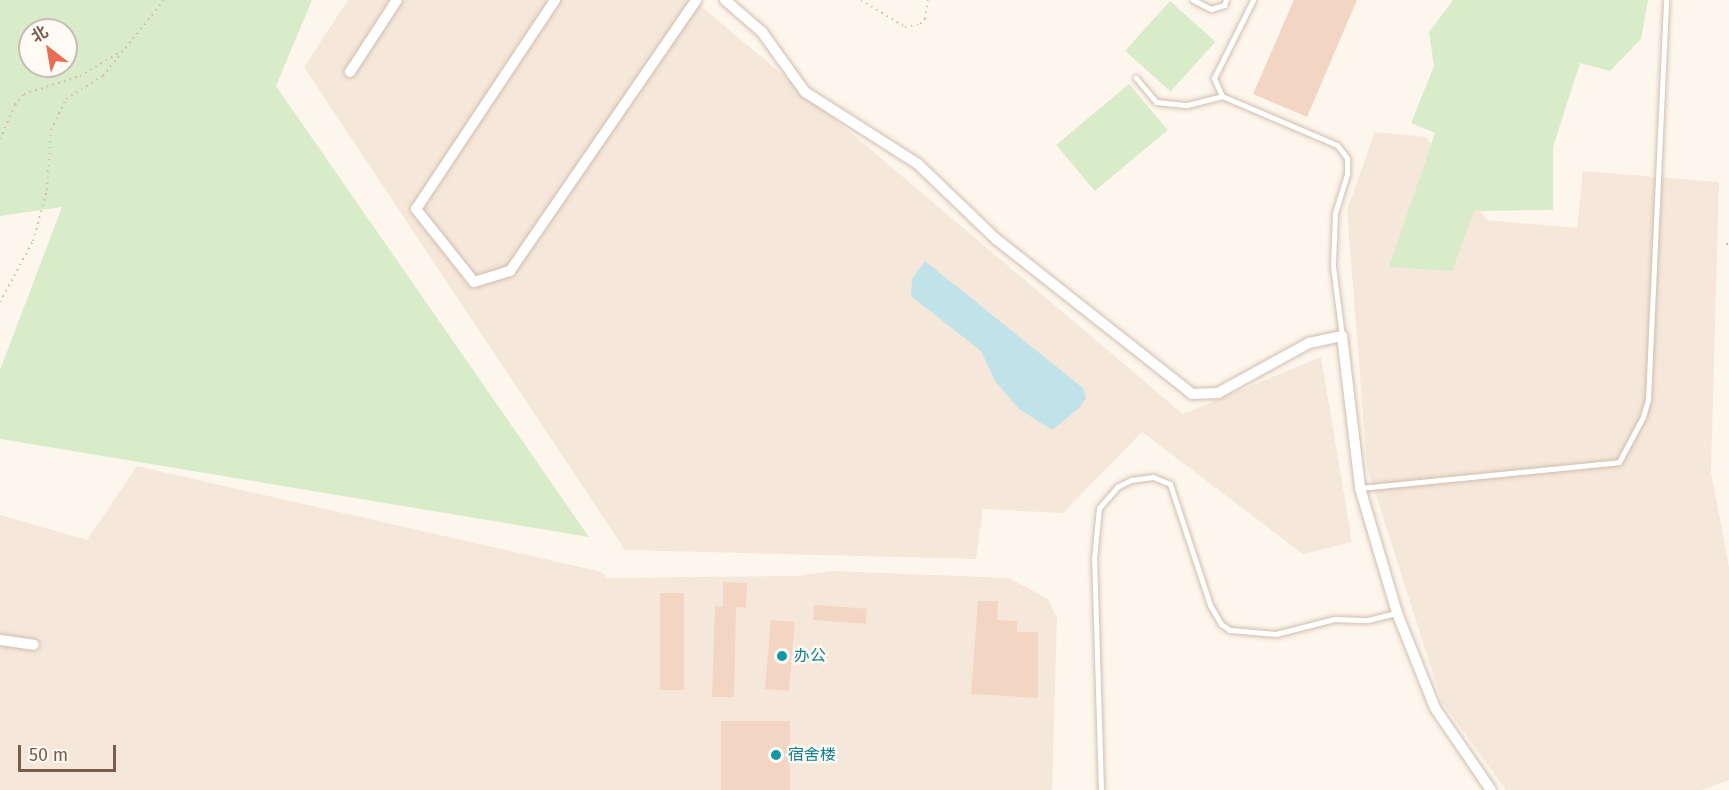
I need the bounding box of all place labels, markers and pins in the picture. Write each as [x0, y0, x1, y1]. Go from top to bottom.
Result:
place label: 办公 [794, 646, 826, 666]
marker: 办公 [775, 649, 789, 663]
place label: 宿舍楼 [788, 745, 836, 765]
marker: 宿舍楼 [769, 748, 783, 762]

